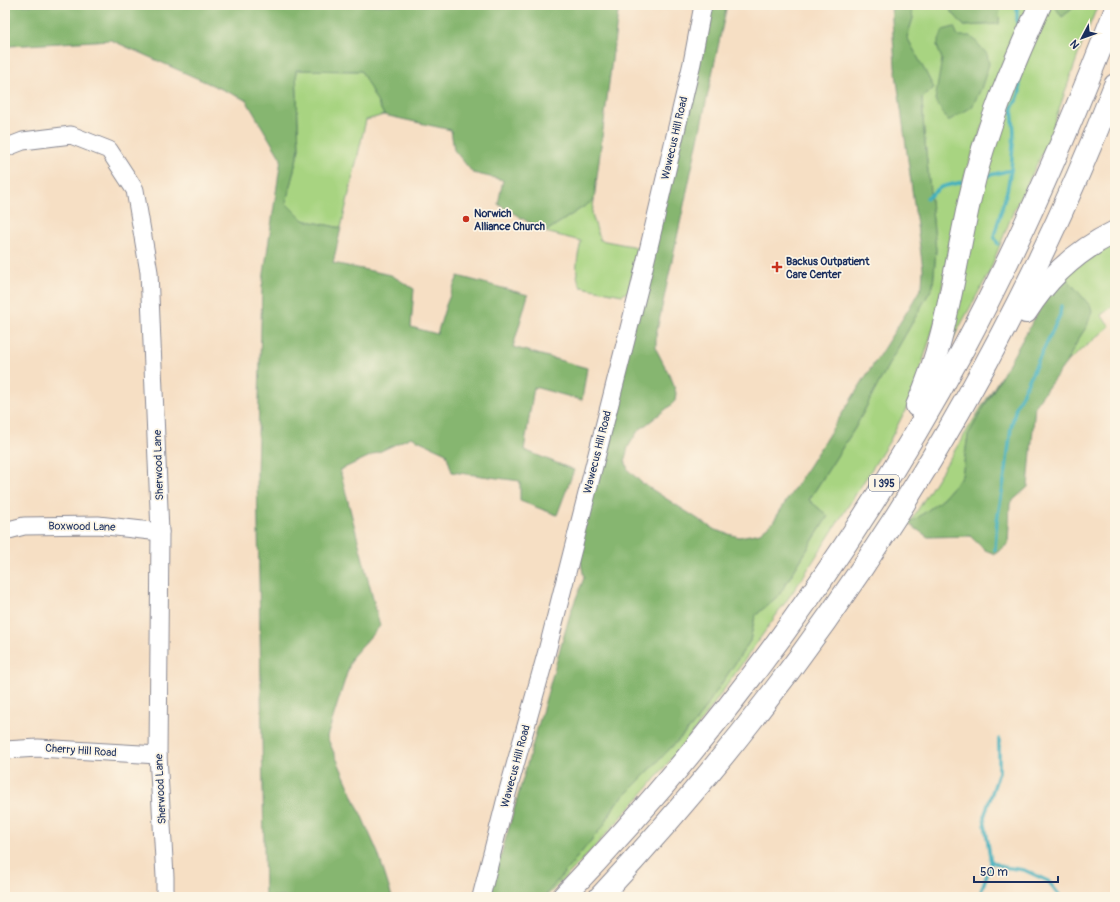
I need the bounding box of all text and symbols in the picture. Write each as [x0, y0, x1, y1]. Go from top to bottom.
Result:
north arrow [1062, 18, 1102, 58]
text: N [1067, 37, 1082, 51]
street label: Wawecus Hill Road [659, 95, 690, 181]
place label: Norwich Alliance Church [474, 207, 545, 233]
marker: Norwich Alliance Church [461, 214, 471, 224]
place label: Backus Outpatient Care Center [786, 255, 870, 281]
marker: Backus Outpatient Care Center [771, 261, 783, 273]
street label: Wawecus Hill Road [581, 409, 614, 495]
street label: Sherwood Lane [151, 429, 166, 500]
road number: I 395 [869, 475, 899, 491]
street label: Boxwood Lane [48, 519, 116, 534]
street label: Wawecus Hill Road [498, 723, 533, 809]
street label: Cherry Hill Road [45, 742, 117, 759]
street label: Sherwood Lane [152, 753, 169, 825]
scale bar [974, 858, 1058, 884]
text: 50 m [980, 865, 1008, 880]

